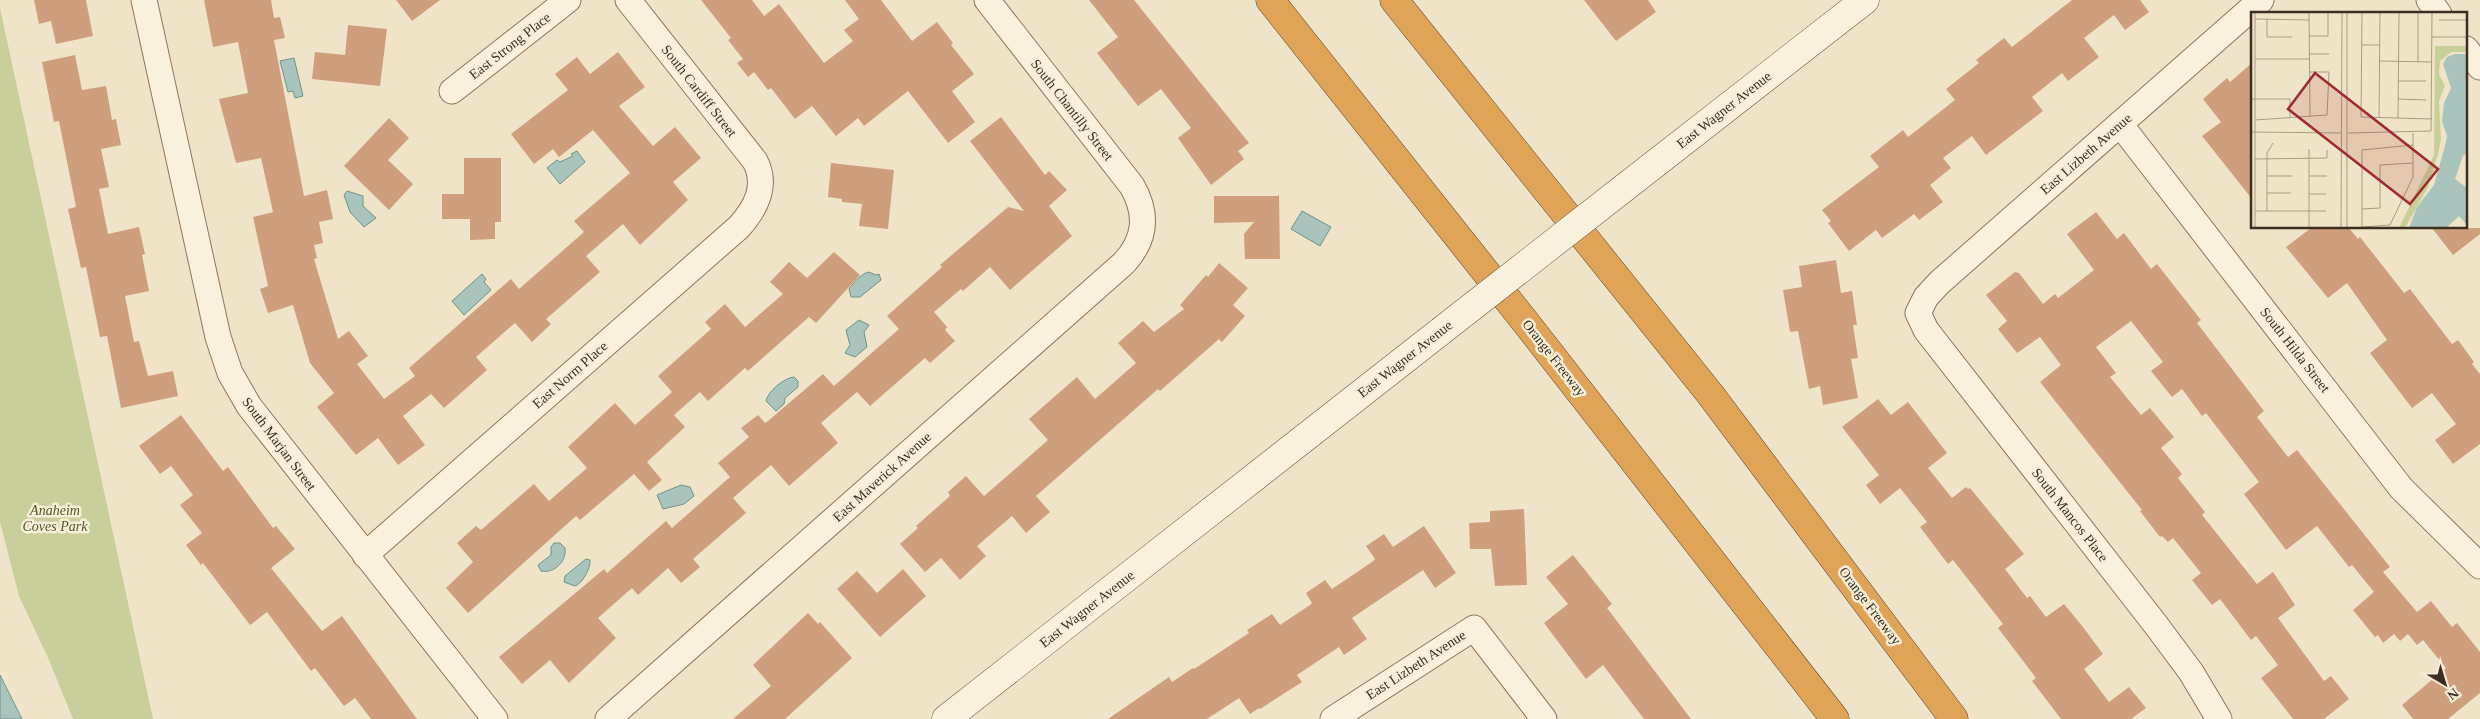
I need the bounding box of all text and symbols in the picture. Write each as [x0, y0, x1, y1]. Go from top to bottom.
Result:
street label: East Strong Place [466, 10, 554, 82]
inset map [2251, 12, 2468, 229]
street label: South Cardiff Street [658, 42, 740, 140]
street label: South Chantilly Street [1028, 56, 1116, 164]
street label: East Wagner Avenue [1674, 68, 1774, 152]
street label: East Lizbeth Avenue [2037, 110, 2135, 198]
street label: South Hilda Street [2257, 305, 2333, 395]
street label: East Wagner Avenue [1355, 317, 1455, 401]
street label: Orange Freeway [1519, 317, 1589, 399]
street label: East Norm Place [530, 338, 610, 412]
street label: South Marjan Street [239, 394, 319, 494]
street label: East Maverick Avenue [830, 429, 934, 525]
street label: South Mancos Place [2029, 465, 2111, 565]
park label: Anaheim Coves Park [23, 503, 88, 534]
street label: Orange Freeway [1836, 564, 1904, 648]
street label: East Wagner Avenue [1037, 567, 1137, 651]
street label: East Lizbeth Avenue [1363, 627, 1469, 703]
north arrow [2420, 659, 2470, 709]
text: N [2444, 685, 2461, 703]

